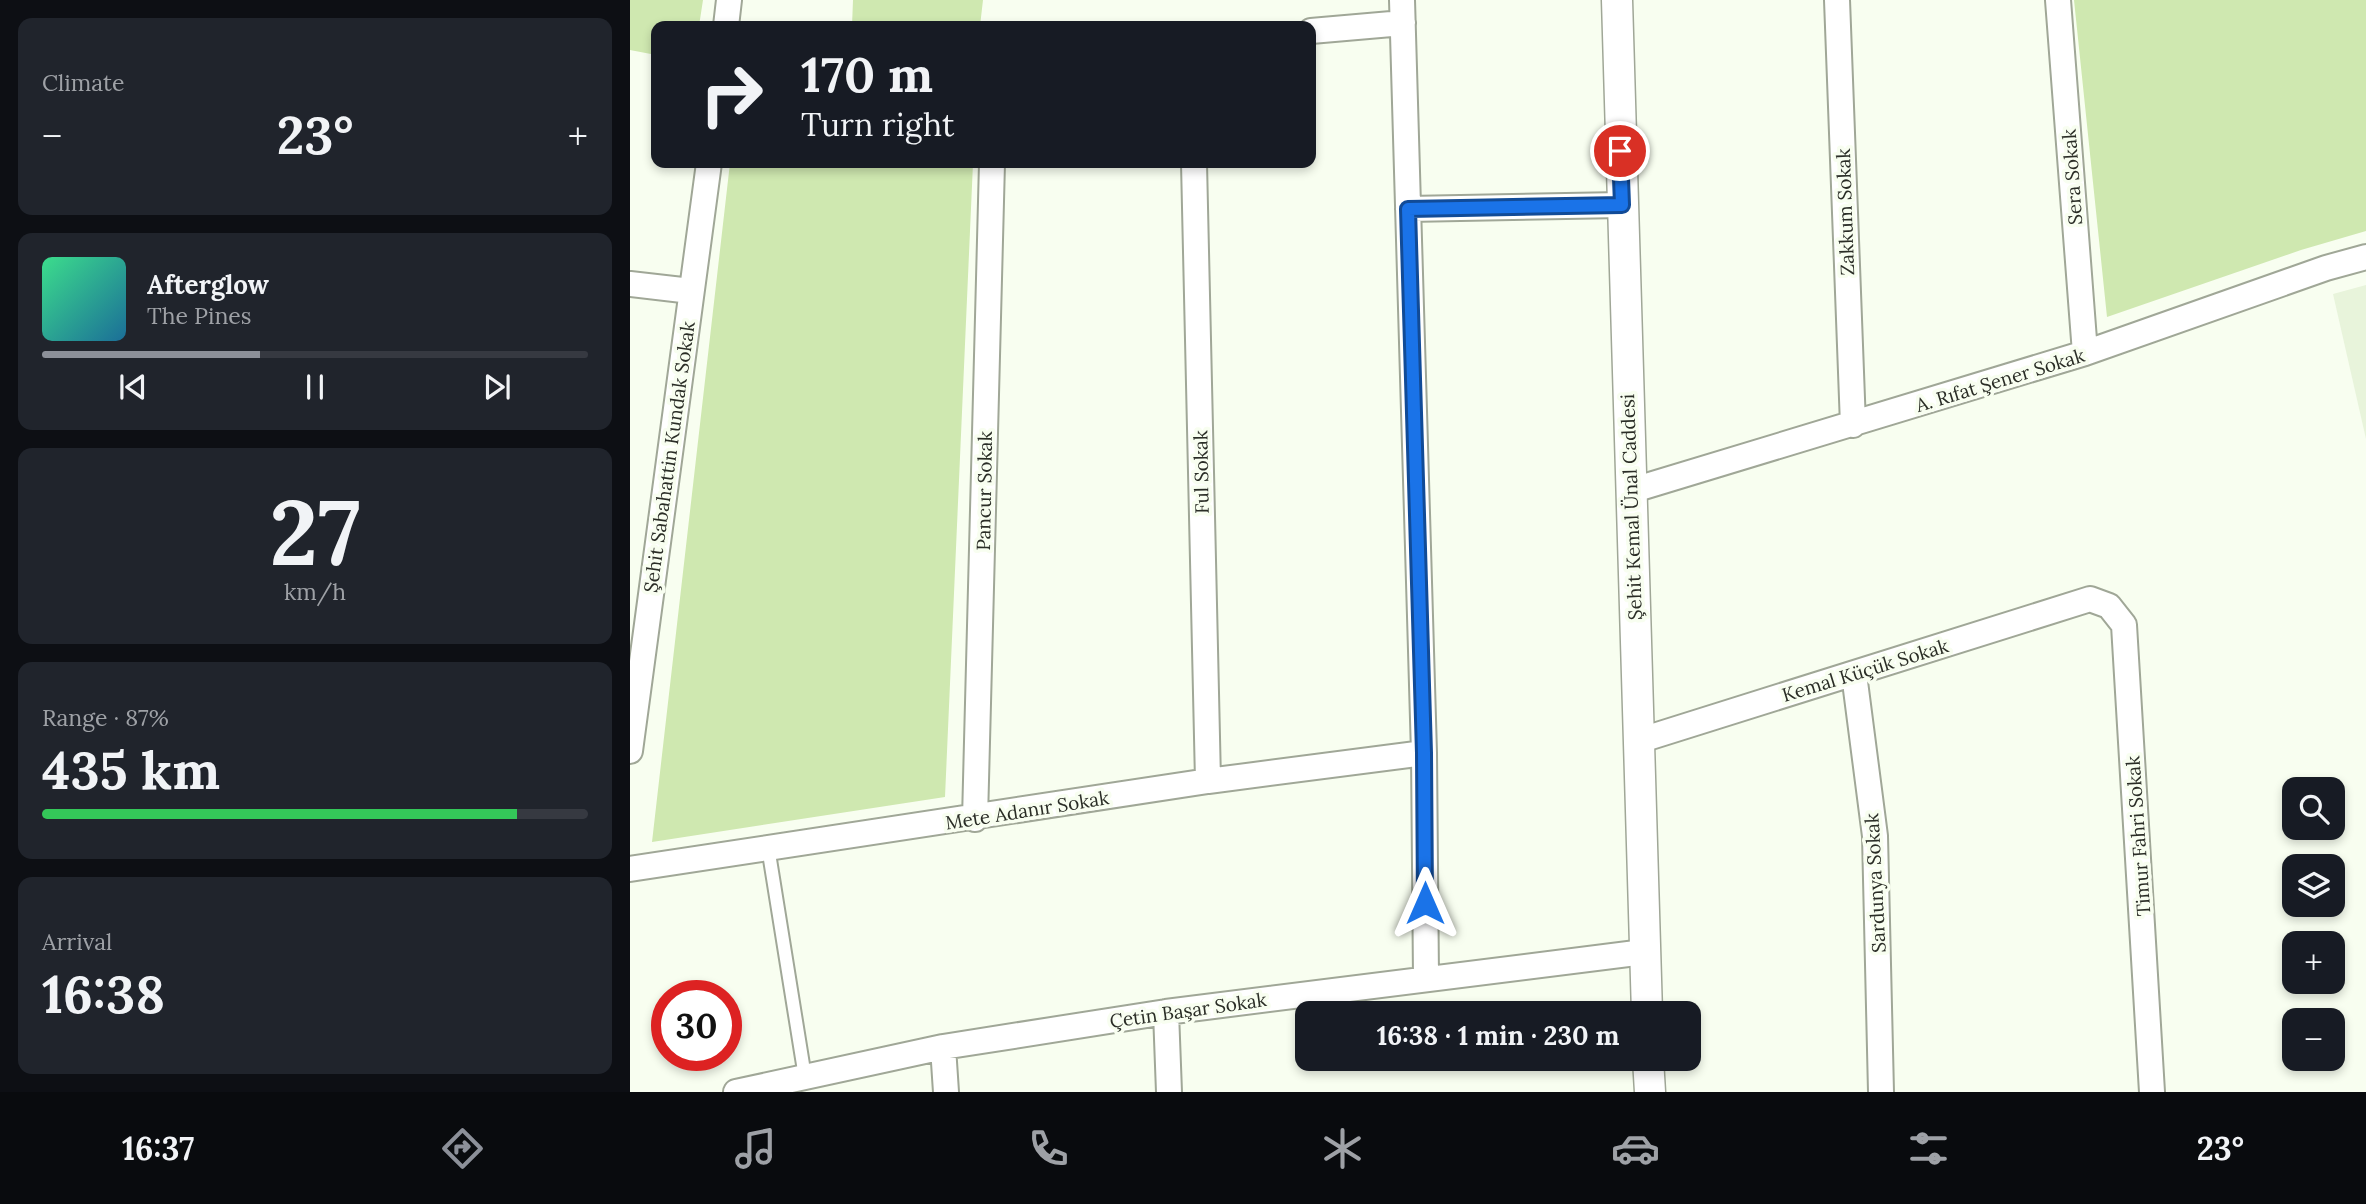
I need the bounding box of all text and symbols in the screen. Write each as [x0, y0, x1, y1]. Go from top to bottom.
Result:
text: 170 m [801, 43, 933, 105]
icon: right [686, 49, 777, 140]
text: Climate [42, 68, 124, 97]
text: 23° [277, 102, 353, 168]
text: Turn right [801, 104, 954, 145]
text: − [42, 112, 62, 160]
text: + [568, 112, 588, 160]
pin [1590, 121, 1650, 181]
street label: Sera Sokak [2057, 127, 2087, 226]
icon: arrive [1601, 132, 1639, 170]
street label: Zakkum Sokak [1831, 147, 1859, 276]
text: Afterglow [147, 268, 269, 301]
text: The Pines [147, 301, 252, 330]
street label: Şehit Sabahattin Kundak Sokak [638, 319, 700, 594]
street label: A. Rıfat Şener Sokak [1912, 343, 2088, 417]
icon: previous [114, 368, 152, 406]
icon: pause [296, 368, 334, 406]
icon: next [478, 368, 516, 406]
street label: Şehit Kemal Ünal Caddesi [1615, 393, 1647, 621]
street label: Ful Sokak [1188, 429, 1214, 514]
street label: Pancur Sokak [971, 430, 997, 551]
text: 27 [269, 473, 361, 590]
text: km/h [284, 577, 346, 606]
street label: Kemal Küçük Sokak [1779, 633, 1952, 707]
text: Range · 87% [42, 703, 169, 732]
text: 435 km [42, 737, 220, 803]
street label: Timur Fahri Sokak [2120, 754, 2156, 917]
map controls [2282, 777, 2345, 1071]
button: search [2282, 777, 2345, 840]
street label: Mete Adanır Sokak [943, 785, 1111, 835]
street label: Sardunya Sokak [1859, 812, 1891, 953]
button: layers [2282, 854, 2345, 917]
position arrow [1388, 866, 1462, 940]
text: Arrival [42, 927, 112, 956]
button: + [2282, 931, 2345, 994]
text: 16:38 [42, 961, 165, 1027]
speed limit sign: 30 [651, 980, 742, 1071]
street label: Çetin Başar Sokak [1108, 987, 1269, 1033]
button: − [2282, 1008, 2345, 1071]
text: 16:38 · 1 min · 230 m [1377, 1019, 1619, 1052]
icon: directions [438, 1124, 487, 1173]
icon: music [731, 1124, 780, 1173]
icon: phone [1024, 1124, 1073, 1173]
icon: climate [1318, 1124, 1367, 1173]
icon: car [1611, 1124, 1660, 1173]
icon: filters [1904, 1124, 1953, 1173]
text: 16:37 [122, 1128, 194, 1169]
text: 23° [2197, 1128, 2244, 1169]

